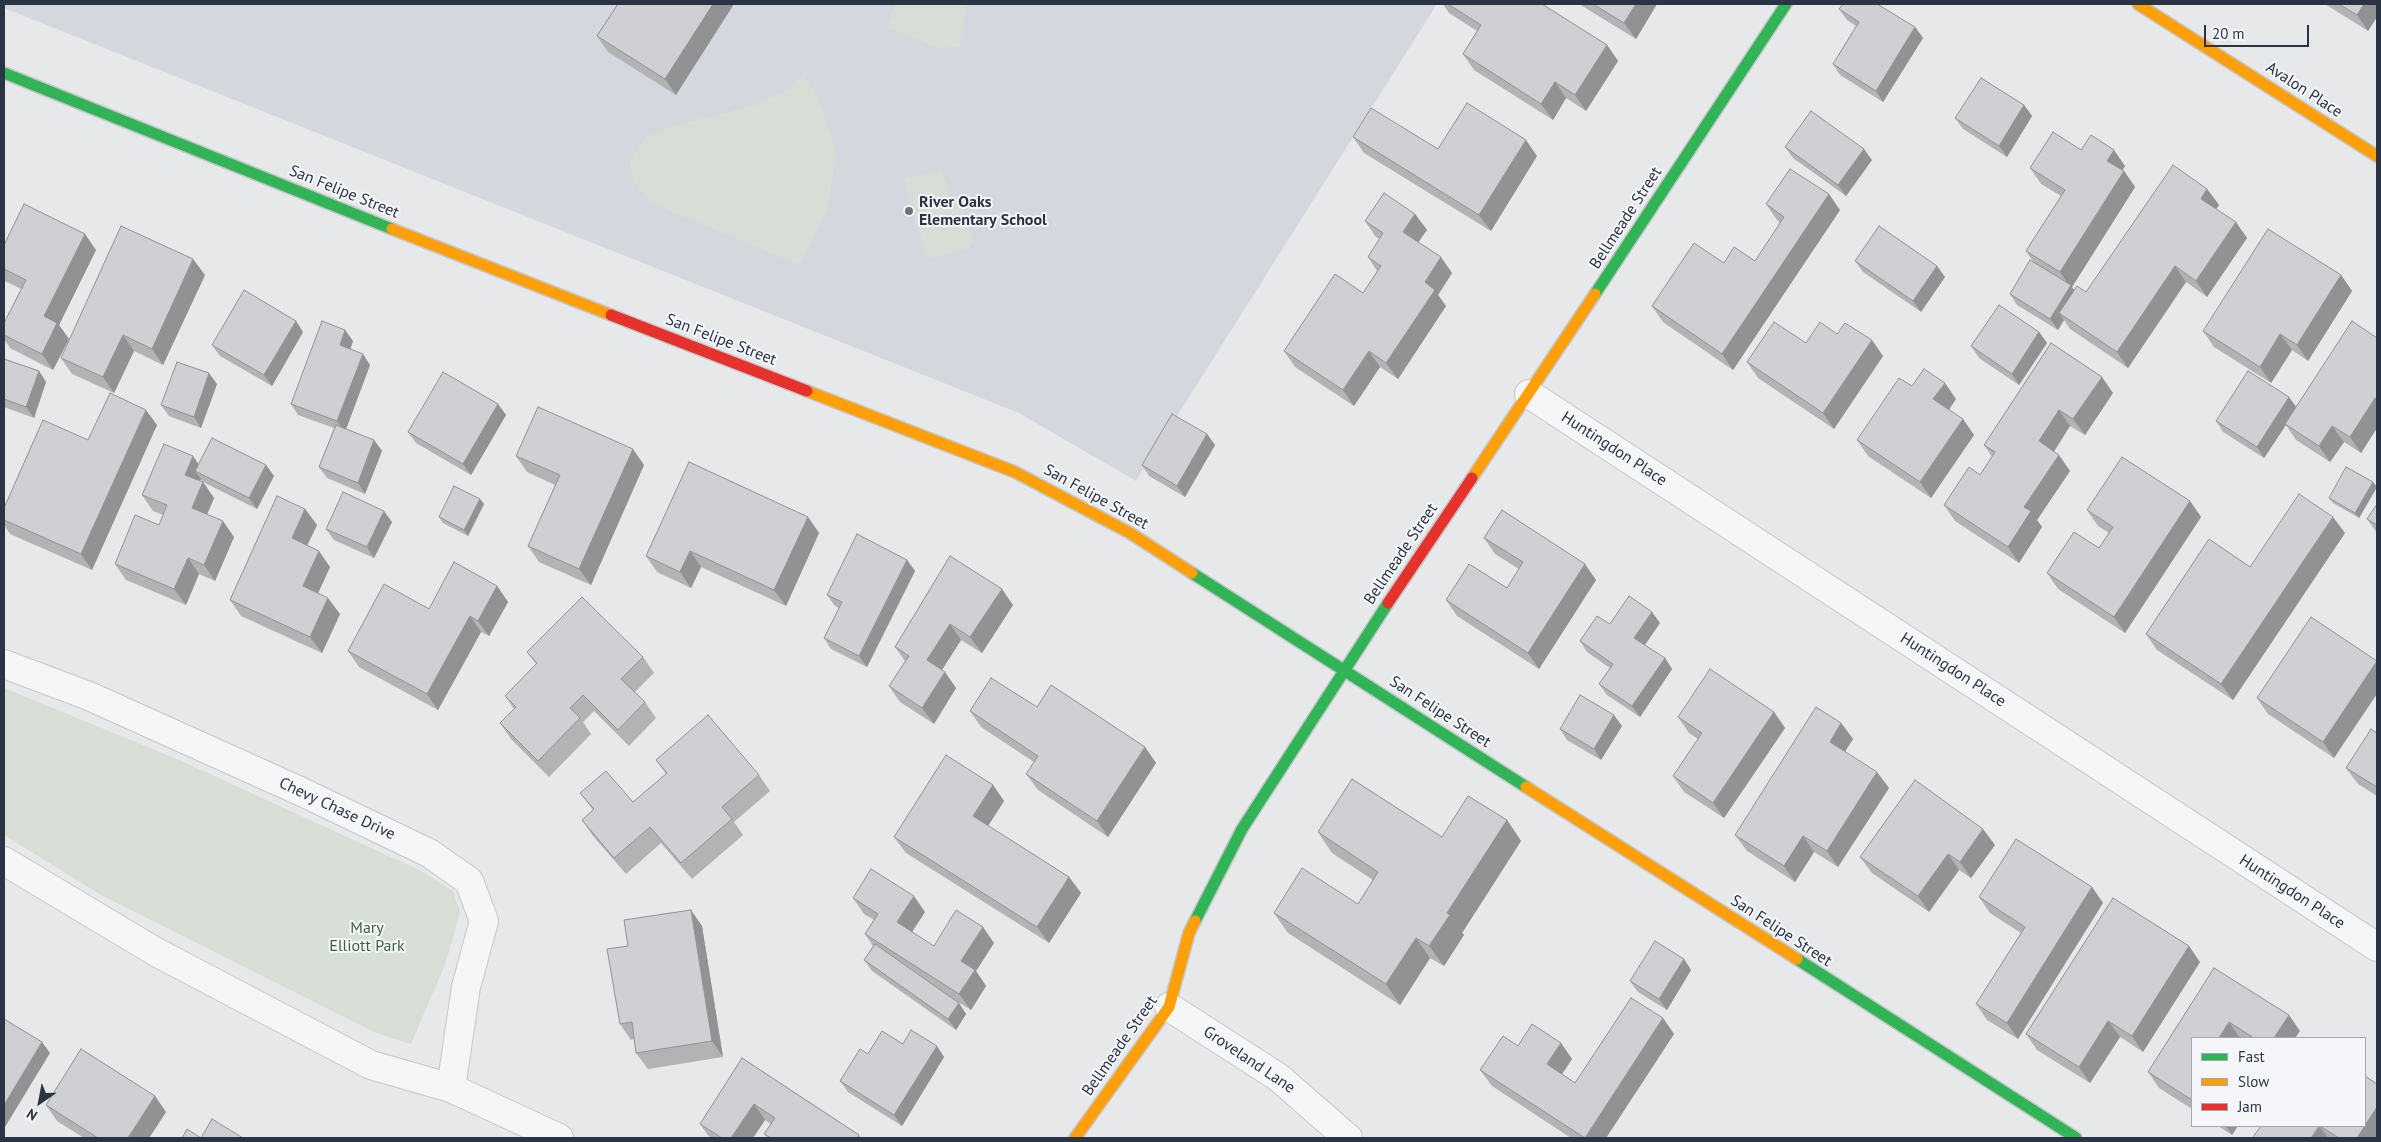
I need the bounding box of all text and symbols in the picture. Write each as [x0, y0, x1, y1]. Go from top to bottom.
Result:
scale bar [2206, 15, 2311, 47]
text: 20 m [2212, 24, 2245, 43]
street label: Avalon Place [2262, 58, 2346, 122]
street label: San Felipe Street [286, 161, 402, 223]
street label: Bellmeade Street [1586, 163, 1666, 273]
place label: River Oaks Elementary School [919, 192, 1047, 230]
marker: River Oaks Elementary School [903, 205, 915, 217]
street label: San Felipe Street [663, 310, 779, 370]
street label: Huntingdon Place [1558, 408, 1670, 490]
street label: San Felipe Street [1040, 460, 1152, 534]
street label: Bellmeade Street [1360, 500, 1442, 608]
street label: Huntingdon Place [1897, 629, 2009, 711]
street label: San Felipe Street [1386, 672, 1494, 752]
street label: Chevy Chase Drive [276, 774, 398, 844]
street label: Huntingdon Place [2236, 851, 2348, 933]
street label: San Felipe Street [1727, 891, 1835, 971]
park label: Mary Elliott Park [329, 918, 405, 956]
street label: Bellmeade Street [1078, 992, 1162, 1100]
street label: Groveland Lane [1200, 1022, 1298, 1098]
legend [2191, 1037, 2366, 1127]
text: Fast [2238, 1047, 2265, 1066]
text: Slow [2238, 1072, 2269, 1091]
north arrow [15, 1077, 65, 1127]
text: Jam [2238, 1097, 2262, 1116]
text: N [23, 1105, 41, 1125]

